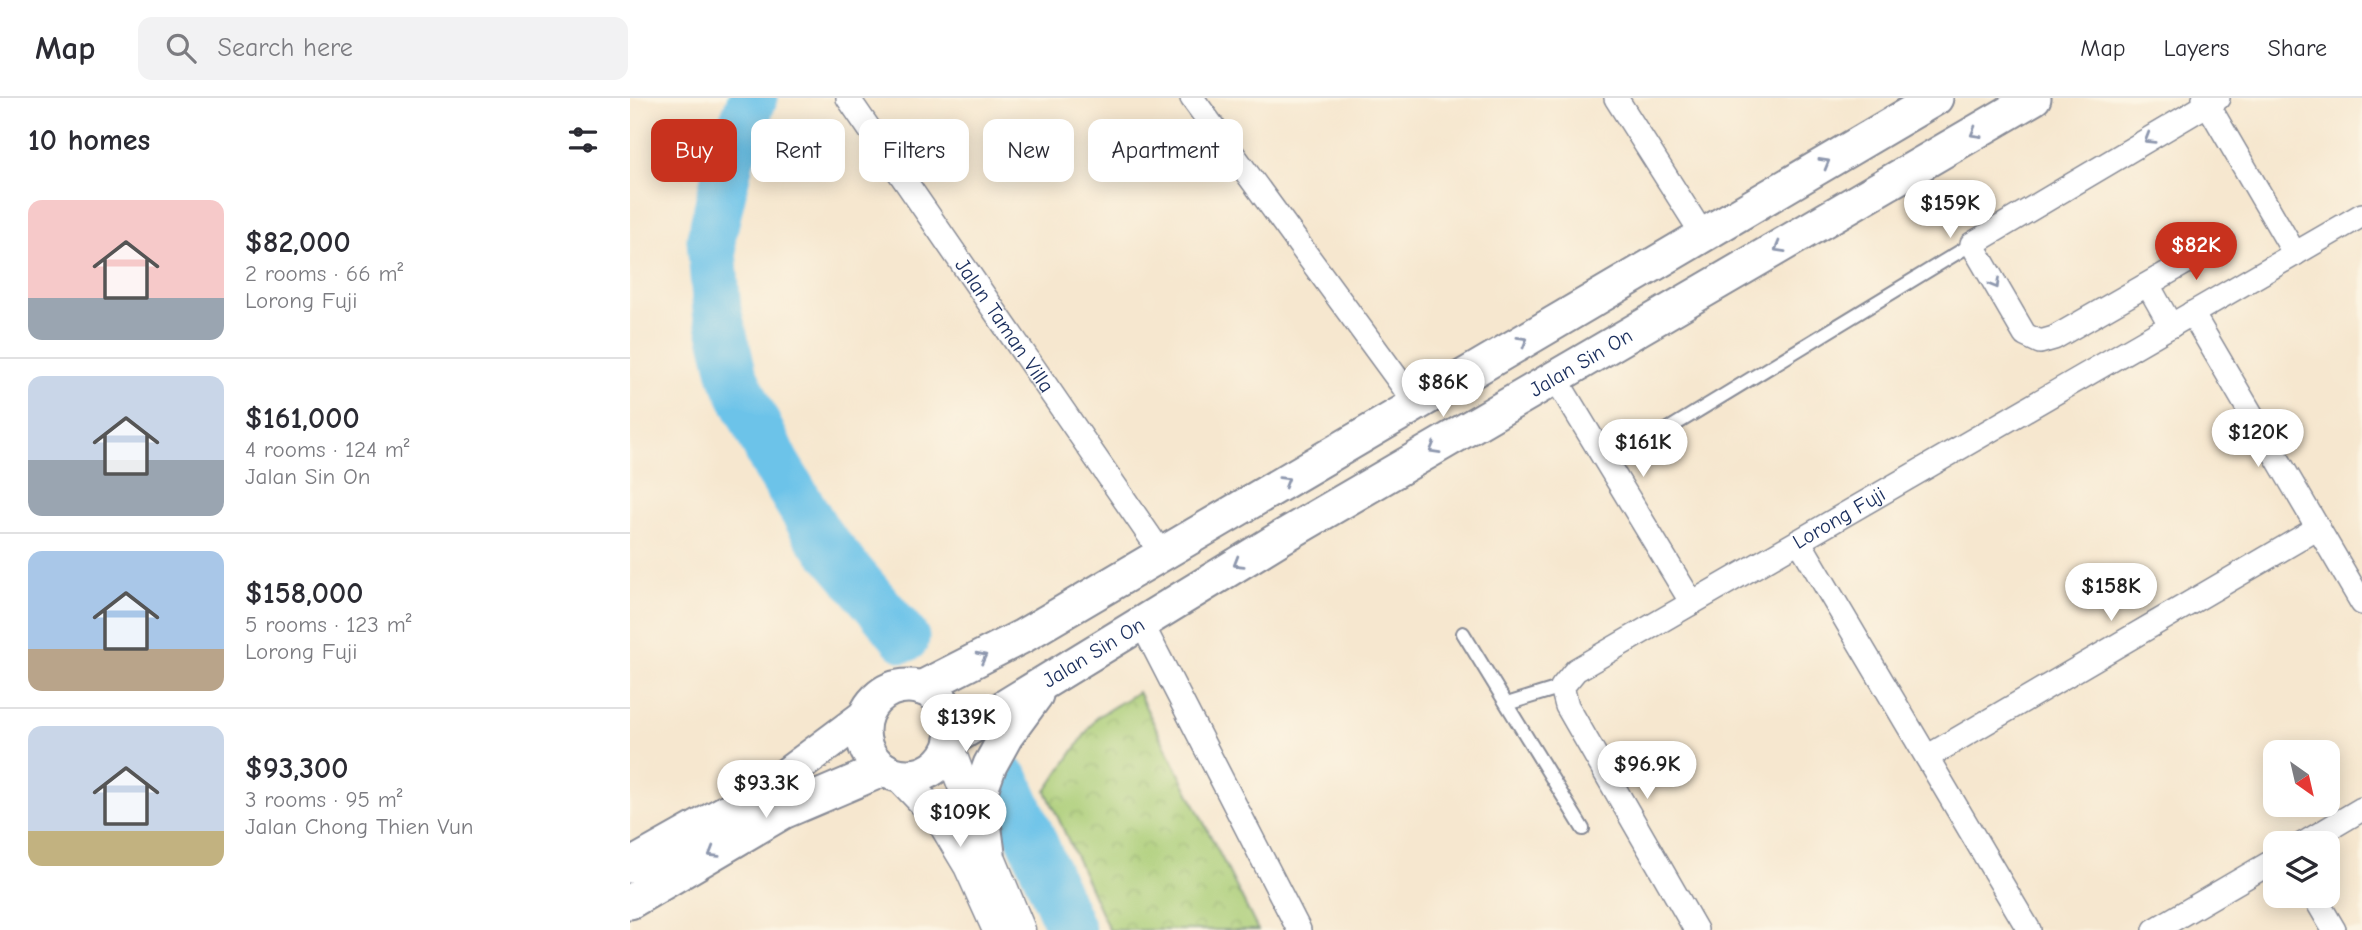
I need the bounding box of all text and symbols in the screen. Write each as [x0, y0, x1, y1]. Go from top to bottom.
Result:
search box [138, 17, 628, 80]
text: Map [35, 29, 96, 67]
icon: search [162, 29, 200, 67]
text: Search here [218, 33, 353, 63]
text: Map [2080, 34, 2126, 62]
text: Layers [2164, 34, 2229, 62]
text: Share [2267, 34, 2327, 62]
chip: Buy [651, 119, 737, 182]
chip: Rent [751, 119, 845, 182]
chip: Filters [859, 119, 969, 182]
chip: New [983, 119, 1074, 182]
chip: Apartment [1088, 119, 1243, 182]
icon: filters [564, 121, 602, 159]
text: 10 homes [28, 123, 150, 158]
one-way arrow [1970, 124, 1983, 137]
one-way arrow [2143, 131, 2156, 144]
one-way arrow [1817, 159, 1830, 172]
pin: $159K [1901, 180, 1999, 240]
text: $159K [1920, 189, 1980, 216]
pin: $82K [2155, 222, 2237, 282]
text: $82,000 [245, 225, 351, 260]
icon: home [84, 228, 168, 312]
text: $82K [2171, 231, 2221, 258]
one-way arrow [1773, 239, 1786, 252]
street label: Jalan Taman Villa [950, 254, 1059, 397]
text: 2 rooms · 66 m² [245, 260, 403, 287]
one-way arrow [1987, 276, 2000, 289]
text: Lorong Fuji [245, 287, 357, 314]
street label: Jalan Sin On [1525, 323, 1636, 402]
one-way arrow [1516, 336, 1529, 349]
pin: $86K [1402, 360, 1484, 419]
text: $86K [1418, 368, 1468, 395]
text: $161,000 [245, 401, 360, 436]
icon: home [84, 404, 168, 488]
pin: $120K [2209, 410, 2307, 469]
text: $120K [2228, 418, 2288, 445]
pin: $161K [1594, 420, 1692, 479]
text: $161K [1615, 428, 1671, 455]
text: 4 rooms · 124 m² [245, 436, 409, 463]
one-way arrow [1429, 441, 1442, 454]
text: Jalan Sin On [245, 463, 371, 490]
one-way arrow [1278, 477, 1291, 490]
street label: Lorong Fuji [1788, 482, 1889, 554]
one-way arrow [1232, 555, 1245, 568]
pin: $158K [2062, 564, 2160, 623]
text: $158K [2081, 572, 2141, 599]
text: $158,000 [245, 576, 363, 611]
icon: home [84, 579, 168, 663]
text: 5 rooms · 123 m² [245, 611, 411, 638]
street label: Jalan Sin On [1038, 612, 1149, 693]
text: Lorong Fuji [245, 638, 357, 665]
one-way arrow [975, 651, 987, 665]
pin: $139K [917, 694, 1015, 754]
text: $139K [936, 703, 996, 730]
north arrow [2263, 740, 2340, 817]
map controls [2263, 740, 2340, 908]
pin: $96.9K [1590, 742, 1704, 801]
text: $96.9K [1613, 750, 1681, 777]
text: $93,300 [245, 751, 348, 786]
icon: home [84, 754, 168, 838]
pin: $93.3K [709, 760, 823, 820]
text: $93.3K [733, 769, 799, 796]
text: 3 rooms · 95 m² [245, 786, 403, 813]
pin: $109K [911, 790, 1009, 849]
text: $109K [929, 798, 991, 825]
text: Jalan Chong Thien Vun [245, 813, 474, 840]
button: layers [2263, 831, 2340, 908]
one-way arrow [708, 845, 720, 858]

